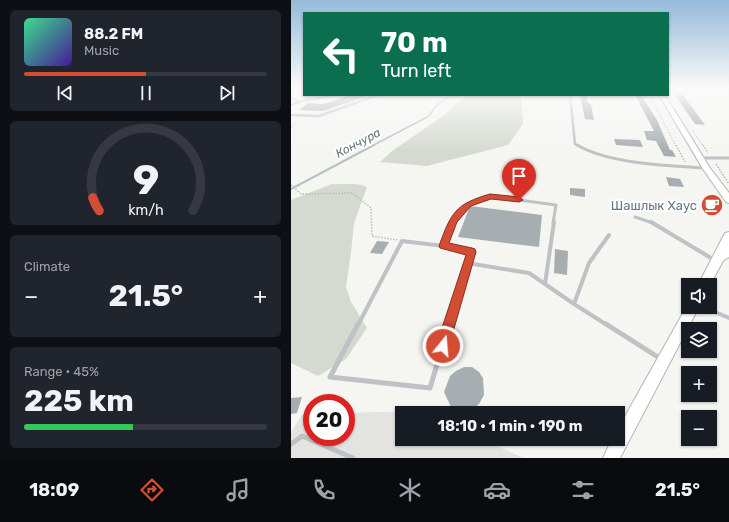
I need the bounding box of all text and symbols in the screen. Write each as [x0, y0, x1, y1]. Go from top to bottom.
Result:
text: 88.2 FM [84, 25, 143, 43]
text: 70 m [381, 26, 448, 59]
icon: left [315, 28, 367, 80]
text: Music [84, 43, 119, 58]
text: Turn left [381, 60, 451, 82]
icon: previous [54, 82, 76, 104]
icon: pause [135, 82, 157, 104]
icon: next [216, 82, 238, 104]
water label: Кончура [333, 125, 383, 161]
text: 9 [132, 155, 159, 204]
pin [502, 159, 536, 200]
icon: arrive [508, 165, 530, 187]
cafe icon: Шашлык Хаус [699, 192, 725, 218]
place label: Шашлык Хаус [611, 198, 697, 213]
text: km/h [128, 202, 163, 219]
text: Climate [24, 259, 70, 274]
text: 21.5° [108, 278, 183, 314]
map controls [681, 278, 717, 446]
button: sound [681, 278, 717, 314]
text: − [24, 283, 38, 310]
text: + [253, 283, 267, 310]
button: layers [681, 322, 717, 358]
position arrow [422, 325, 464, 367]
text: Range · 45% [24, 364, 99, 379]
button: + [681, 366, 717, 402]
text: 225 km [24, 383, 134, 419]
speed limit sign: 20 [303, 394, 355, 446]
button: − [681, 410, 717, 446]
text: 18:10 · 1 min · 190 m [438, 417, 582, 435]
icon: directions [138, 476, 166, 504]
icon: music [224, 476, 252, 504]
icon: phone [310, 476, 338, 504]
icon: climate [396, 476, 424, 504]
icon: car [483, 476, 511, 504]
icon: filters [569, 476, 597, 504]
text: 18:09 [29, 479, 79, 501]
text: 21.5° [655, 479, 700, 501]

